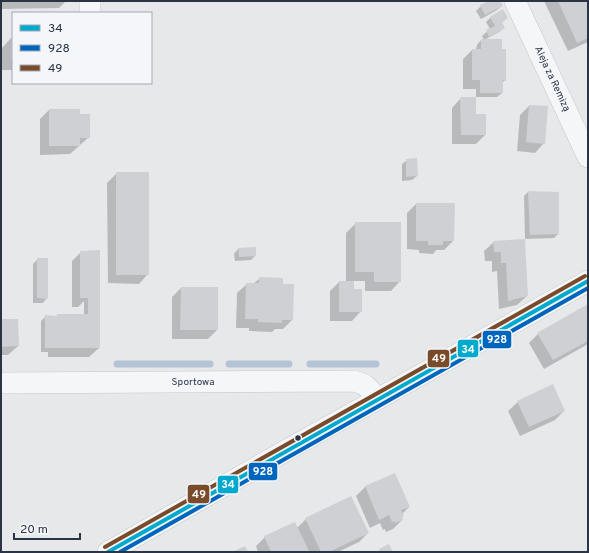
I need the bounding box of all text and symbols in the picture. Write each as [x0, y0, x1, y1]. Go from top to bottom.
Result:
legend [12, 12, 152, 84]
text: 34 [48, 21, 63, 37]
text: 928 [48, 41, 70, 57]
street label: Aleja za Remizą [531, 44, 573, 114]
text: 49 [48, 61, 62, 77]
line badge: 928 [482, 330, 512, 349]
text: 928 [487, 333, 507, 347]
line badge: 34 [457, 339, 479, 358]
text: 34 [461, 343, 475, 357]
line badge: 49 [427, 349, 450, 368]
text: 49 [432, 352, 446, 366]
street label: Sportowa [172, 376, 214, 389]
unlabelled marker [293, 433, 303, 443]
line badge: 928 [248, 462, 278, 481]
text: 928 [253, 465, 273, 479]
line badge: 34 [217, 475, 239, 494]
text: 34 [221, 478, 235, 492]
line badge: 49 [187, 484, 210, 504]
text: 49 [192, 488, 206, 502]
scale bar [14, 515, 80, 541]
text: 20 m [20, 522, 48, 538]

